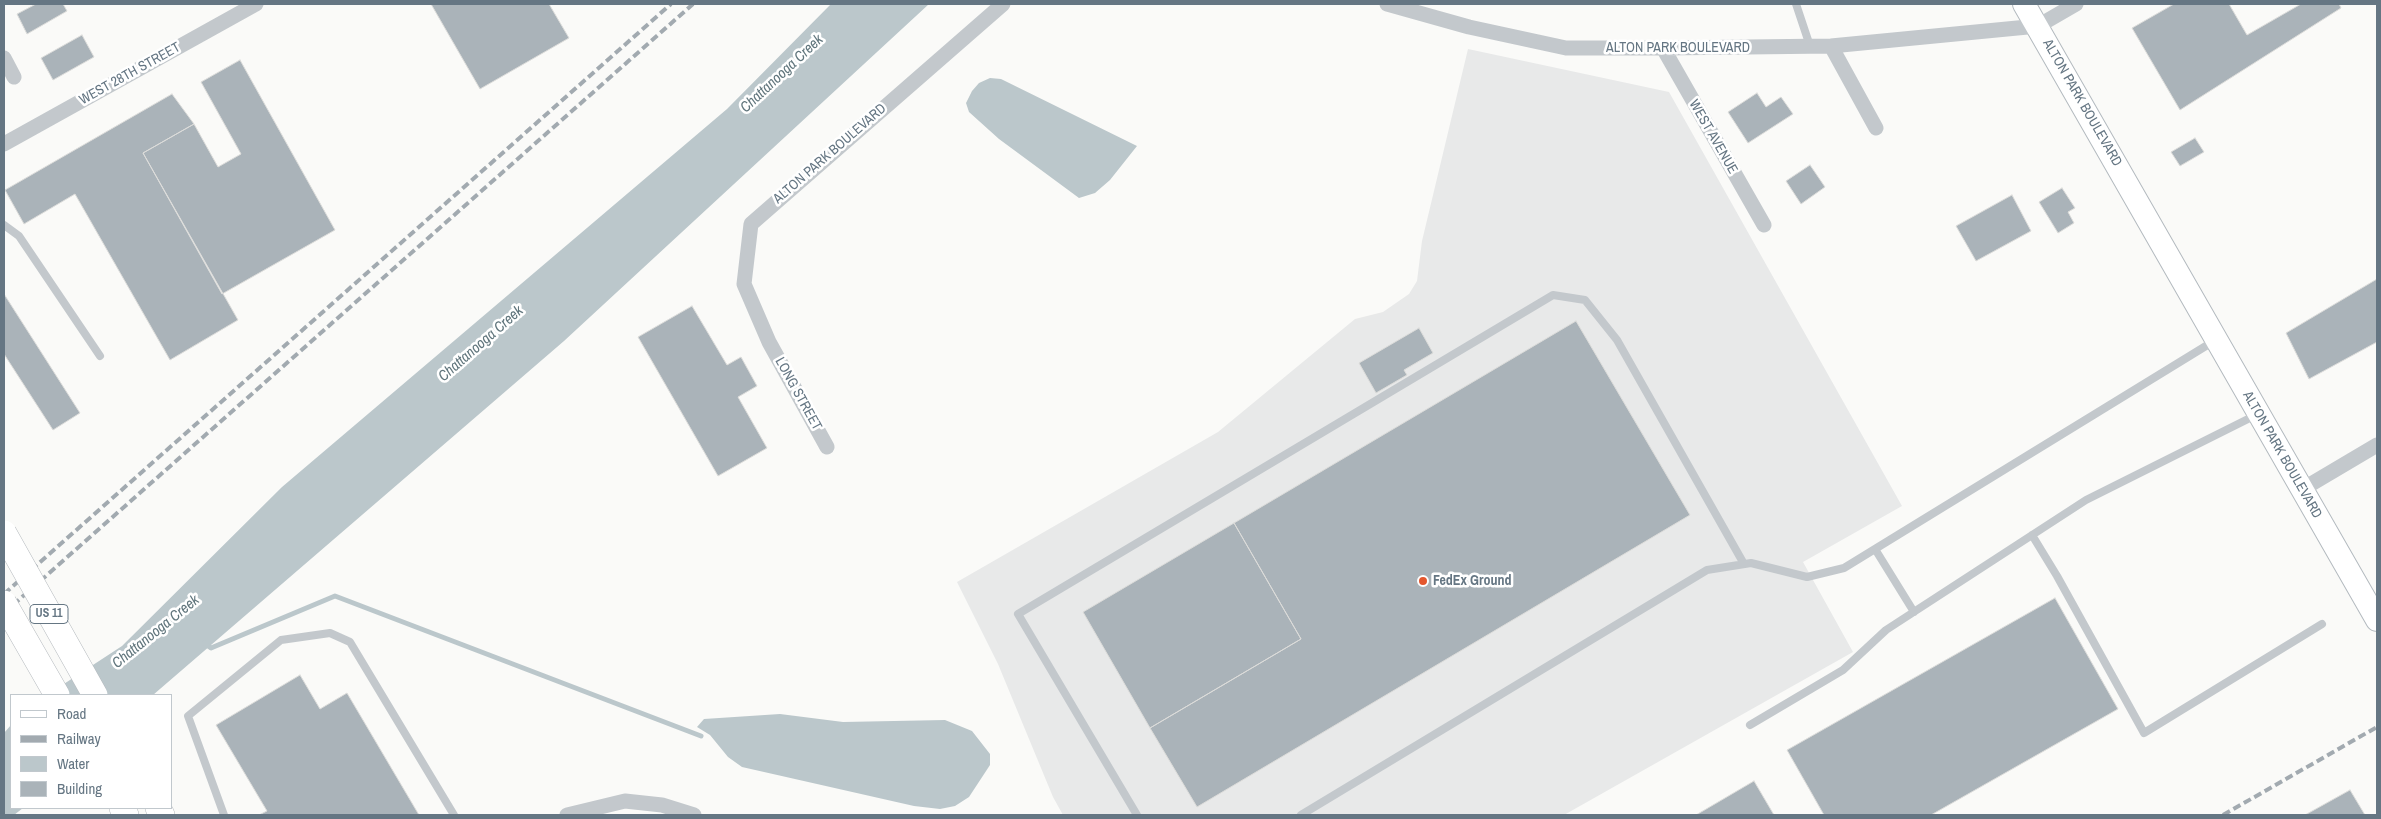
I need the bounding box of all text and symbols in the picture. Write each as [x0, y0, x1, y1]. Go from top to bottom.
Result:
water label: Chattanooga Creek [737, 31, 827, 117]
street label: ALTON PARK BOULEVARD [2039, 36, 2125, 170]
street label: WEST 28TH STREET [77, 39, 183, 109]
street label: ALTON PARK BOULEVARD [1606, 40, 1750, 56]
street label: WEST AVENUE [1685, 97, 1741, 177]
street label: ALTON PARK BOULEVARD [770, 100, 890, 208]
water label: Chattanooga Creek [435, 302, 527, 386]
street label: LONG STREET [771, 354, 825, 434]
street label: ALTON PARK BOULEVARD [2239, 388, 2325, 522]
place label: FedEx Ground [1433, 573, 1512, 589]
marker: FedEx Ground [1417, 575, 1429, 587]
water label: Chattanooga Creek [109, 591, 203, 673]
road number: US 11 [30, 604, 68, 624]
legend [10, 694, 172, 809]
text: Road [57, 703, 86, 724]
text: Railway [57, 728, 101, 749]
text: Water [57, 753, 89, 774]
text: Building [57, 778, 102, 799]

